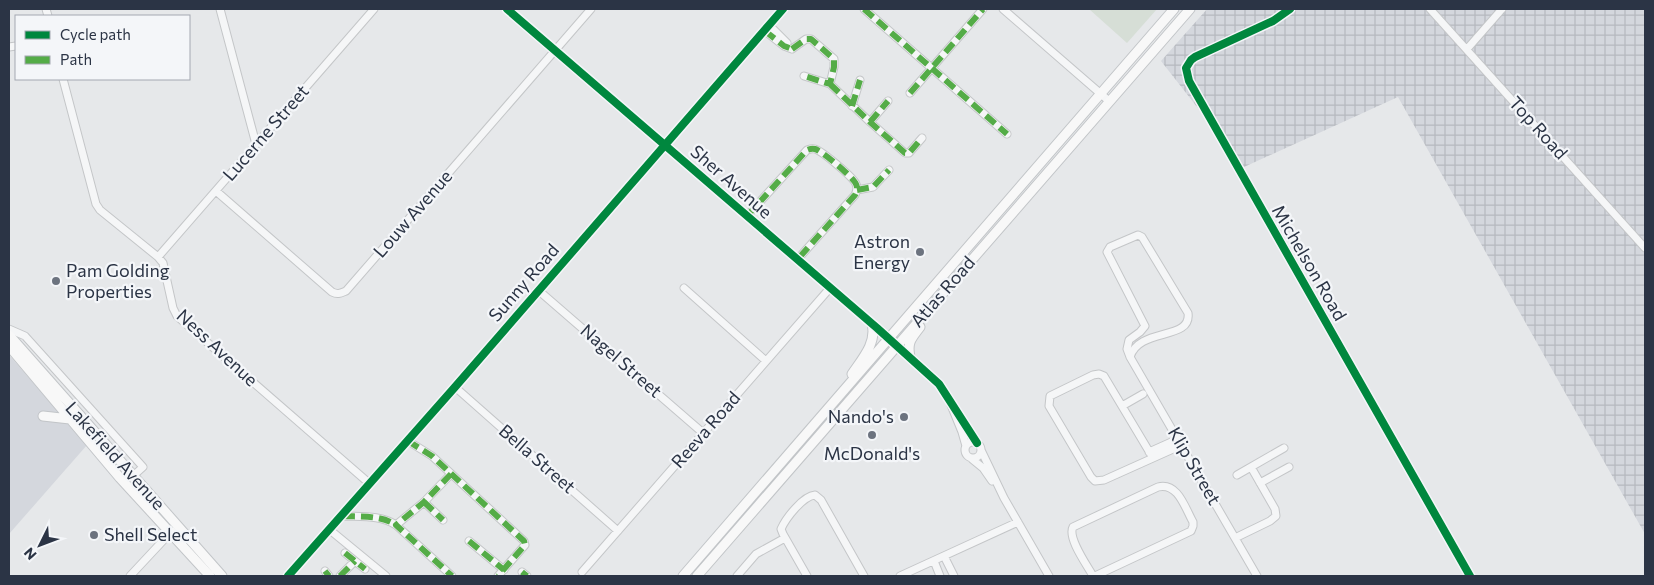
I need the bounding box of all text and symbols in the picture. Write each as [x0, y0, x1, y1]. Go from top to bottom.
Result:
legend [15, 15, 190, 80]
text: Cycle path [60, 25, 131, 43]
text: Path [60, 50, 92, 68]
street label: Lucerne Street [218, 80, 313, 185]
street label: Top Road [1505, 91, 1573, 163]
street label: Sher Avenue [686, 140, 777, 223]
street label: Louw Avenue [368, 165, 456, 262]
street label: Michelson Road [1268, 201, 1352, 324]
place label: Astron Energy [853, 230, 910, 273]
street label: Sunny Road [484, 239, 563, 326]
marker: Astron Energy [914, 246, 926, 258]
street label: Atlas Road [905, 251, 979, 331]
place label: Pam Golding Properties [66, 259, 170, 302]
marker: Pam Golding Properties [50, 275, 62, 287]
street label: Ness Avenue [173, 304, 263, 390]
street label: Nagel Street [576, 319, 667, 402]
street label: Reeva Road [666, 387, 744, 472]
street label: Lakefield Avenue [61, 397, 170, 514]
place label: Nando's [828, 405, 894, 427]
marker: Nando's [898, 411, 910, 423]
street label: Bella Street [495, 419, 580, 497]
street label: Klip Street [1164, 423, 1226, 508]
marker: McDonald's [866, 429, 878, 441]
place label: McDonald's [824, 442, 920, 464]
north arrow [15, 520, 65, 570]
place label: Shell Select [104, 523, 197, 545]
marker: Shell Select [88, 529, 100, 541]
text: N [20, 544, 40, 564]

